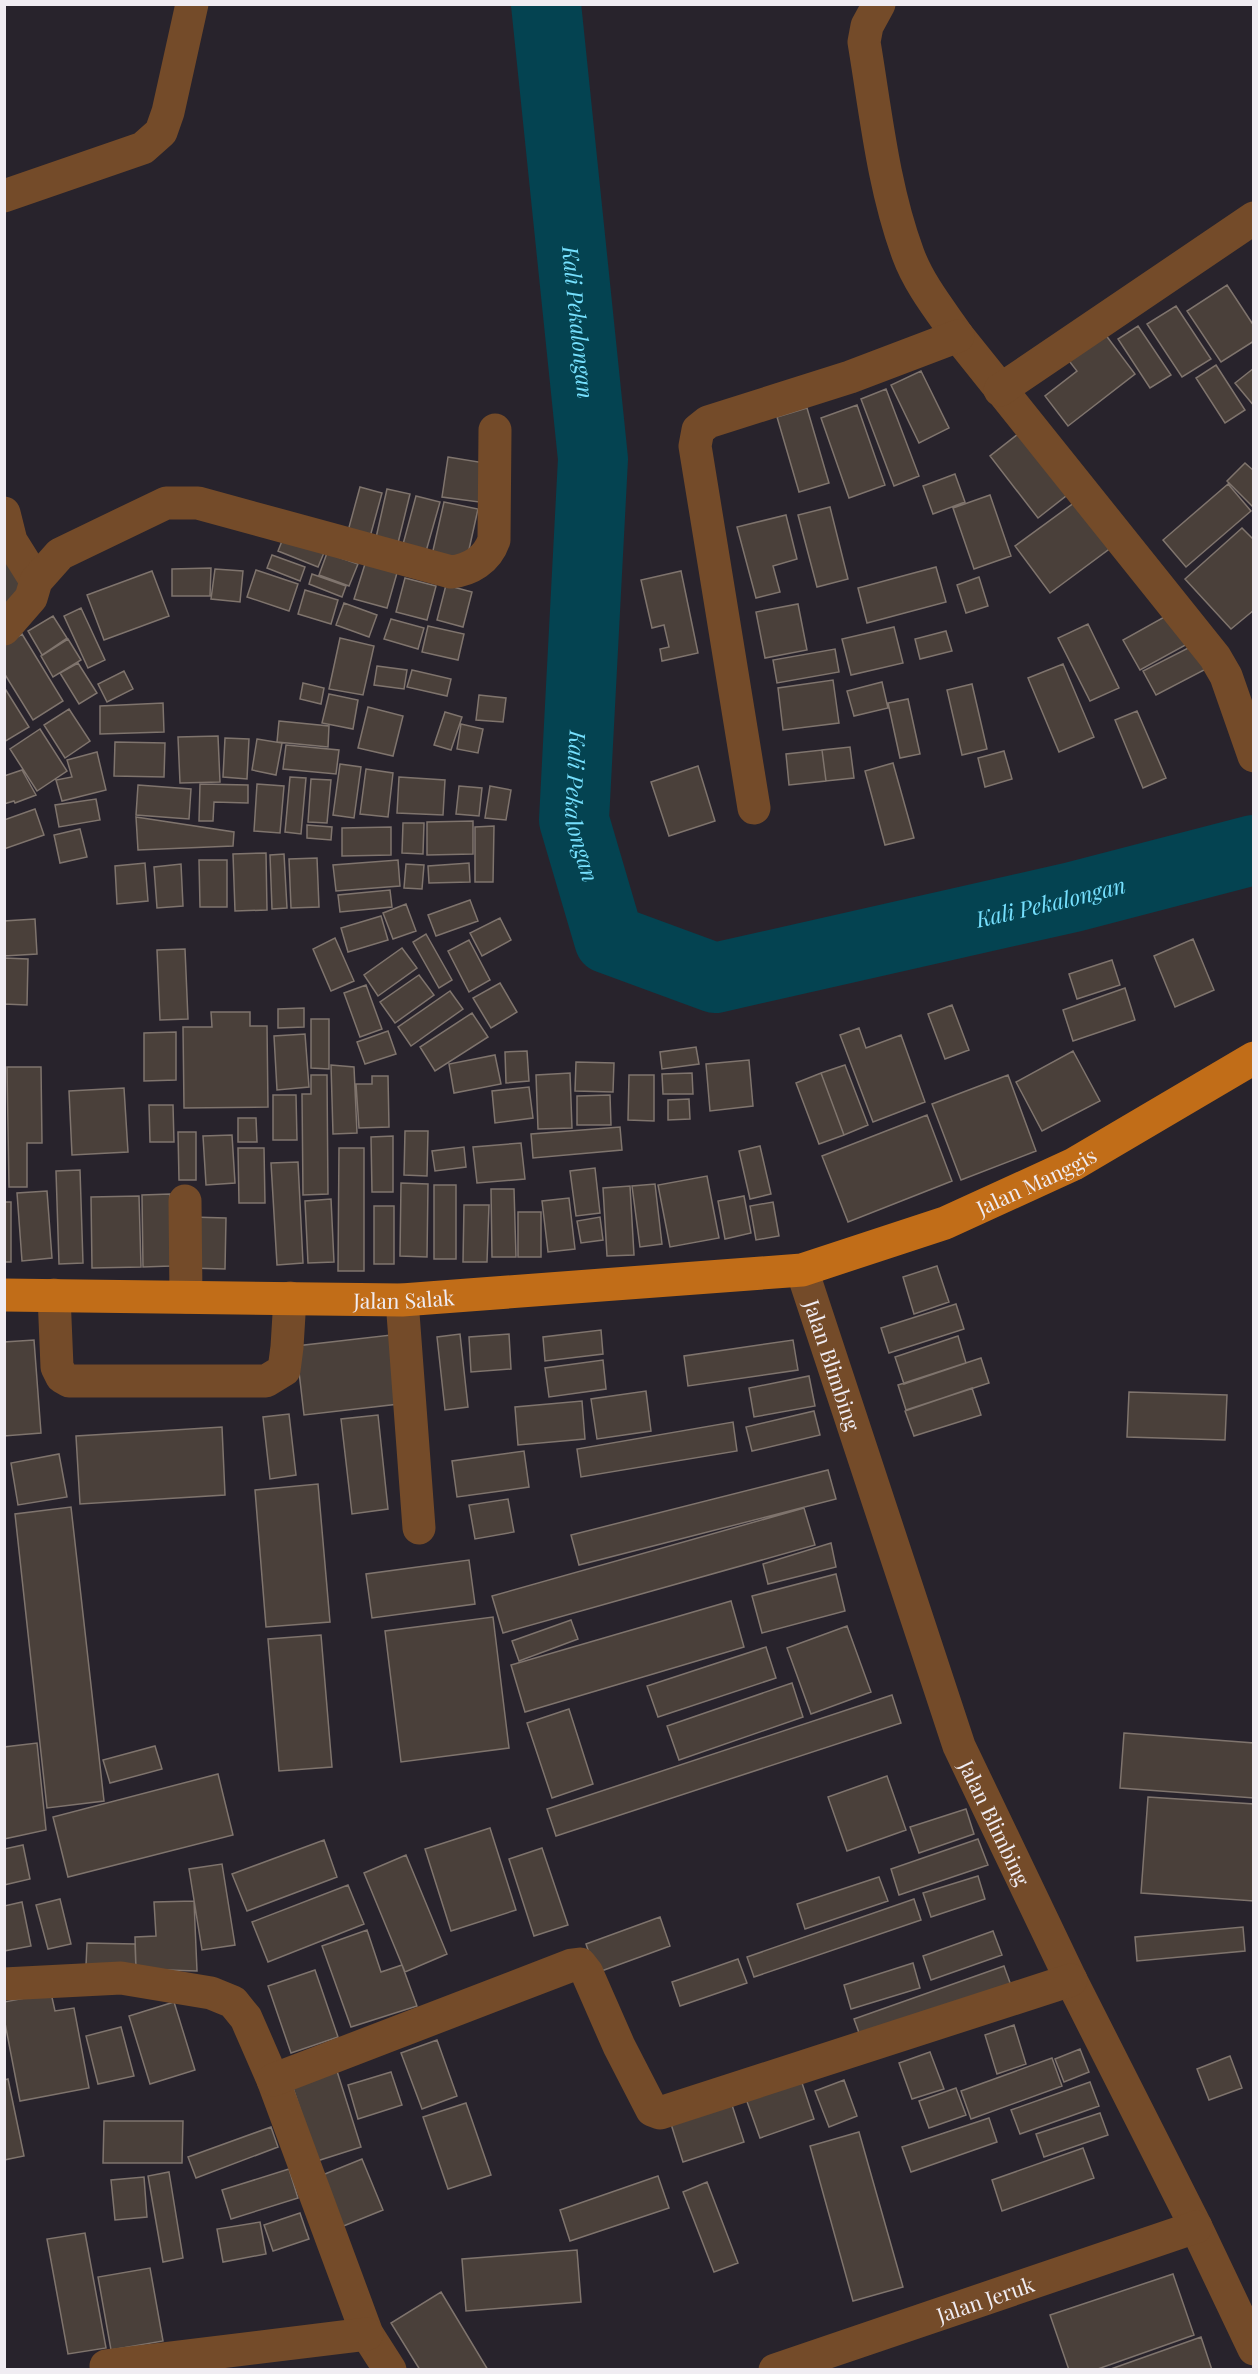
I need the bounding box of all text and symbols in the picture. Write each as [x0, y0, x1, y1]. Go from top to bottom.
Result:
water label: Kali Pekalongan [556, 244, 602, 400]
water label: Kali Pekalongan [559, 729, 606, 885]
water label: Kali Pekalongan [972, 869, 1129, 934]
street label: Jalan Manggis [970, 1140, 1101, 1221]
street label: Jalan Salak [352, 1282, 456, 1314]
street label: Jalan Blimbing [798, 1295, 868, 1434]
street label: Jalan Blimbing [953, 1754, 1038, 1890]
street label: Jalan Jeruk [932, 2269, 1038, 2328]

